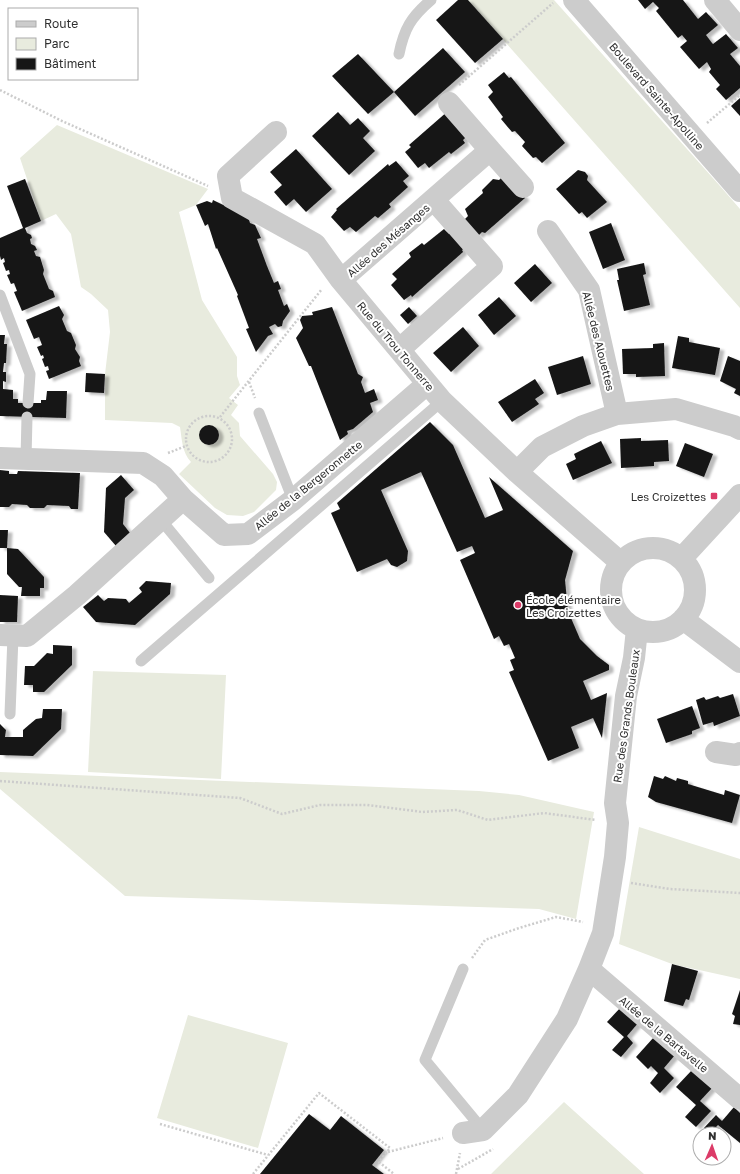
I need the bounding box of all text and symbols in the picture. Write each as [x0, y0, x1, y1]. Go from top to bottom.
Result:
legend [8, 8, 138, 80]
text: Route [44, 16, 78, 31]
text: Parc [44, 36, 70, 51]
street label: Boulevard Sainte-Apolline [607, 40, 707, 152]
text: Bâtiment [44, 56, 97, 71]
street label: Allée des Mésanges [344, 201, 432, 279]
street label: Allée des Alouettes [580, 290, 618, 392]
street label: Rue du Trou Tonnerre [355, 299, 437, 393]
street label: Allée de la Bergeronnette [252, 438, 364, 532]
place label: Les Croizettes [631, 490, 706, 503]
marker: Les Croizettes [709, 491, 719, 501]
place label: École élémentaire Les Croizettes [526, 593, 621, 619]
marker: École élémentaire Les Croizettes [513, 600, 523, 610]
street label: Rue des Grands Bouleaux [610, 649, 642, 783]
street label: Allée de la Bartavelle [617, 993, 711, 1075]
north arrow [692, 1126, 732, 1166]
text: N [708, 1129, 717, 1142]

